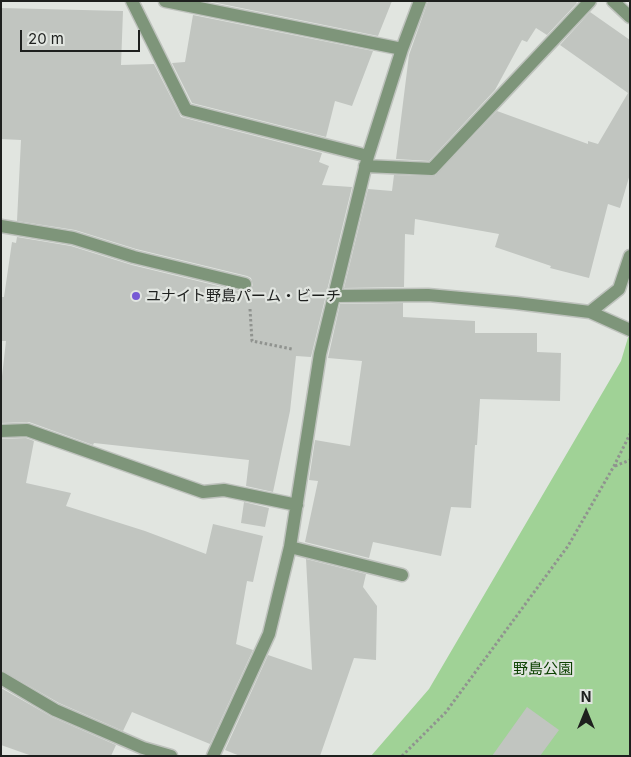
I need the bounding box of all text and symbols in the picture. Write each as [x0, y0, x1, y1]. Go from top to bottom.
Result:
scale bar [22, 20, 142, 52]
text: 20 m [28, 29, 64, 48]
place label: ユナイト野島パーム・ビーチ [146, 287, 341, 305]
marker: ユナイト野島パーム・ビーチ [130, 290, 142, 302]
park label: 野島公園 [513, 660, 573, 678]
north arrow [561, 687, 611, 737]
text: N [581, 688, 591, 705]

